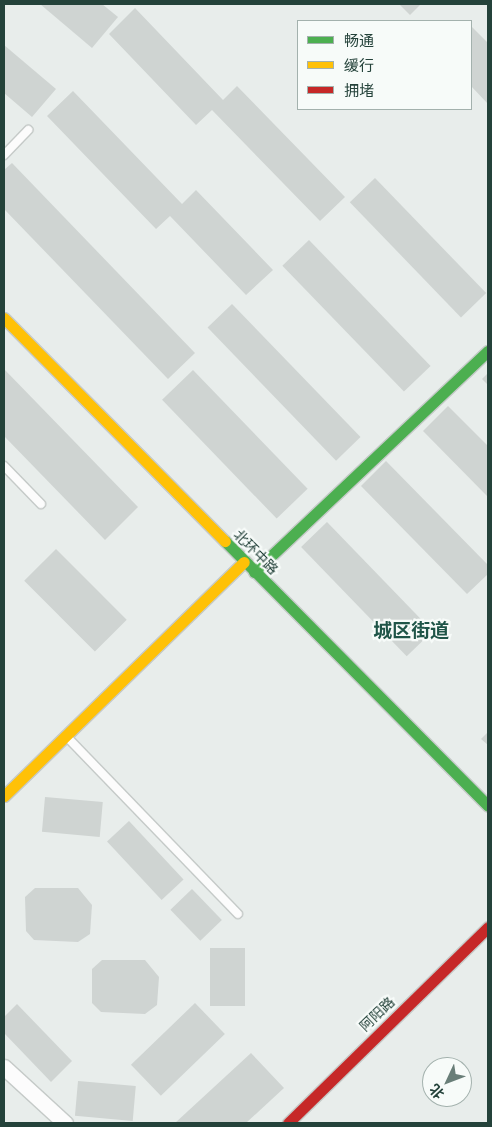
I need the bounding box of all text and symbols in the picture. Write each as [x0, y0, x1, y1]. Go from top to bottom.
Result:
legend [297, 20, 472, 110]
text: 畅通 [344, 31, 374, 50]
text: 缓行 [344, 56, 374, 75]
text: 拥堵 [344, 81, 374, 100]
street label: 北环中路 [230, 526, 282, 578]
district label: 城区街道 [373, 620, 449, 642]
street label: 阿阳路 [356, 993, 398, 1035]
north arrow [422, 1057, 472, 1107]
text: 北 [425, 1080, 448, 1103]

